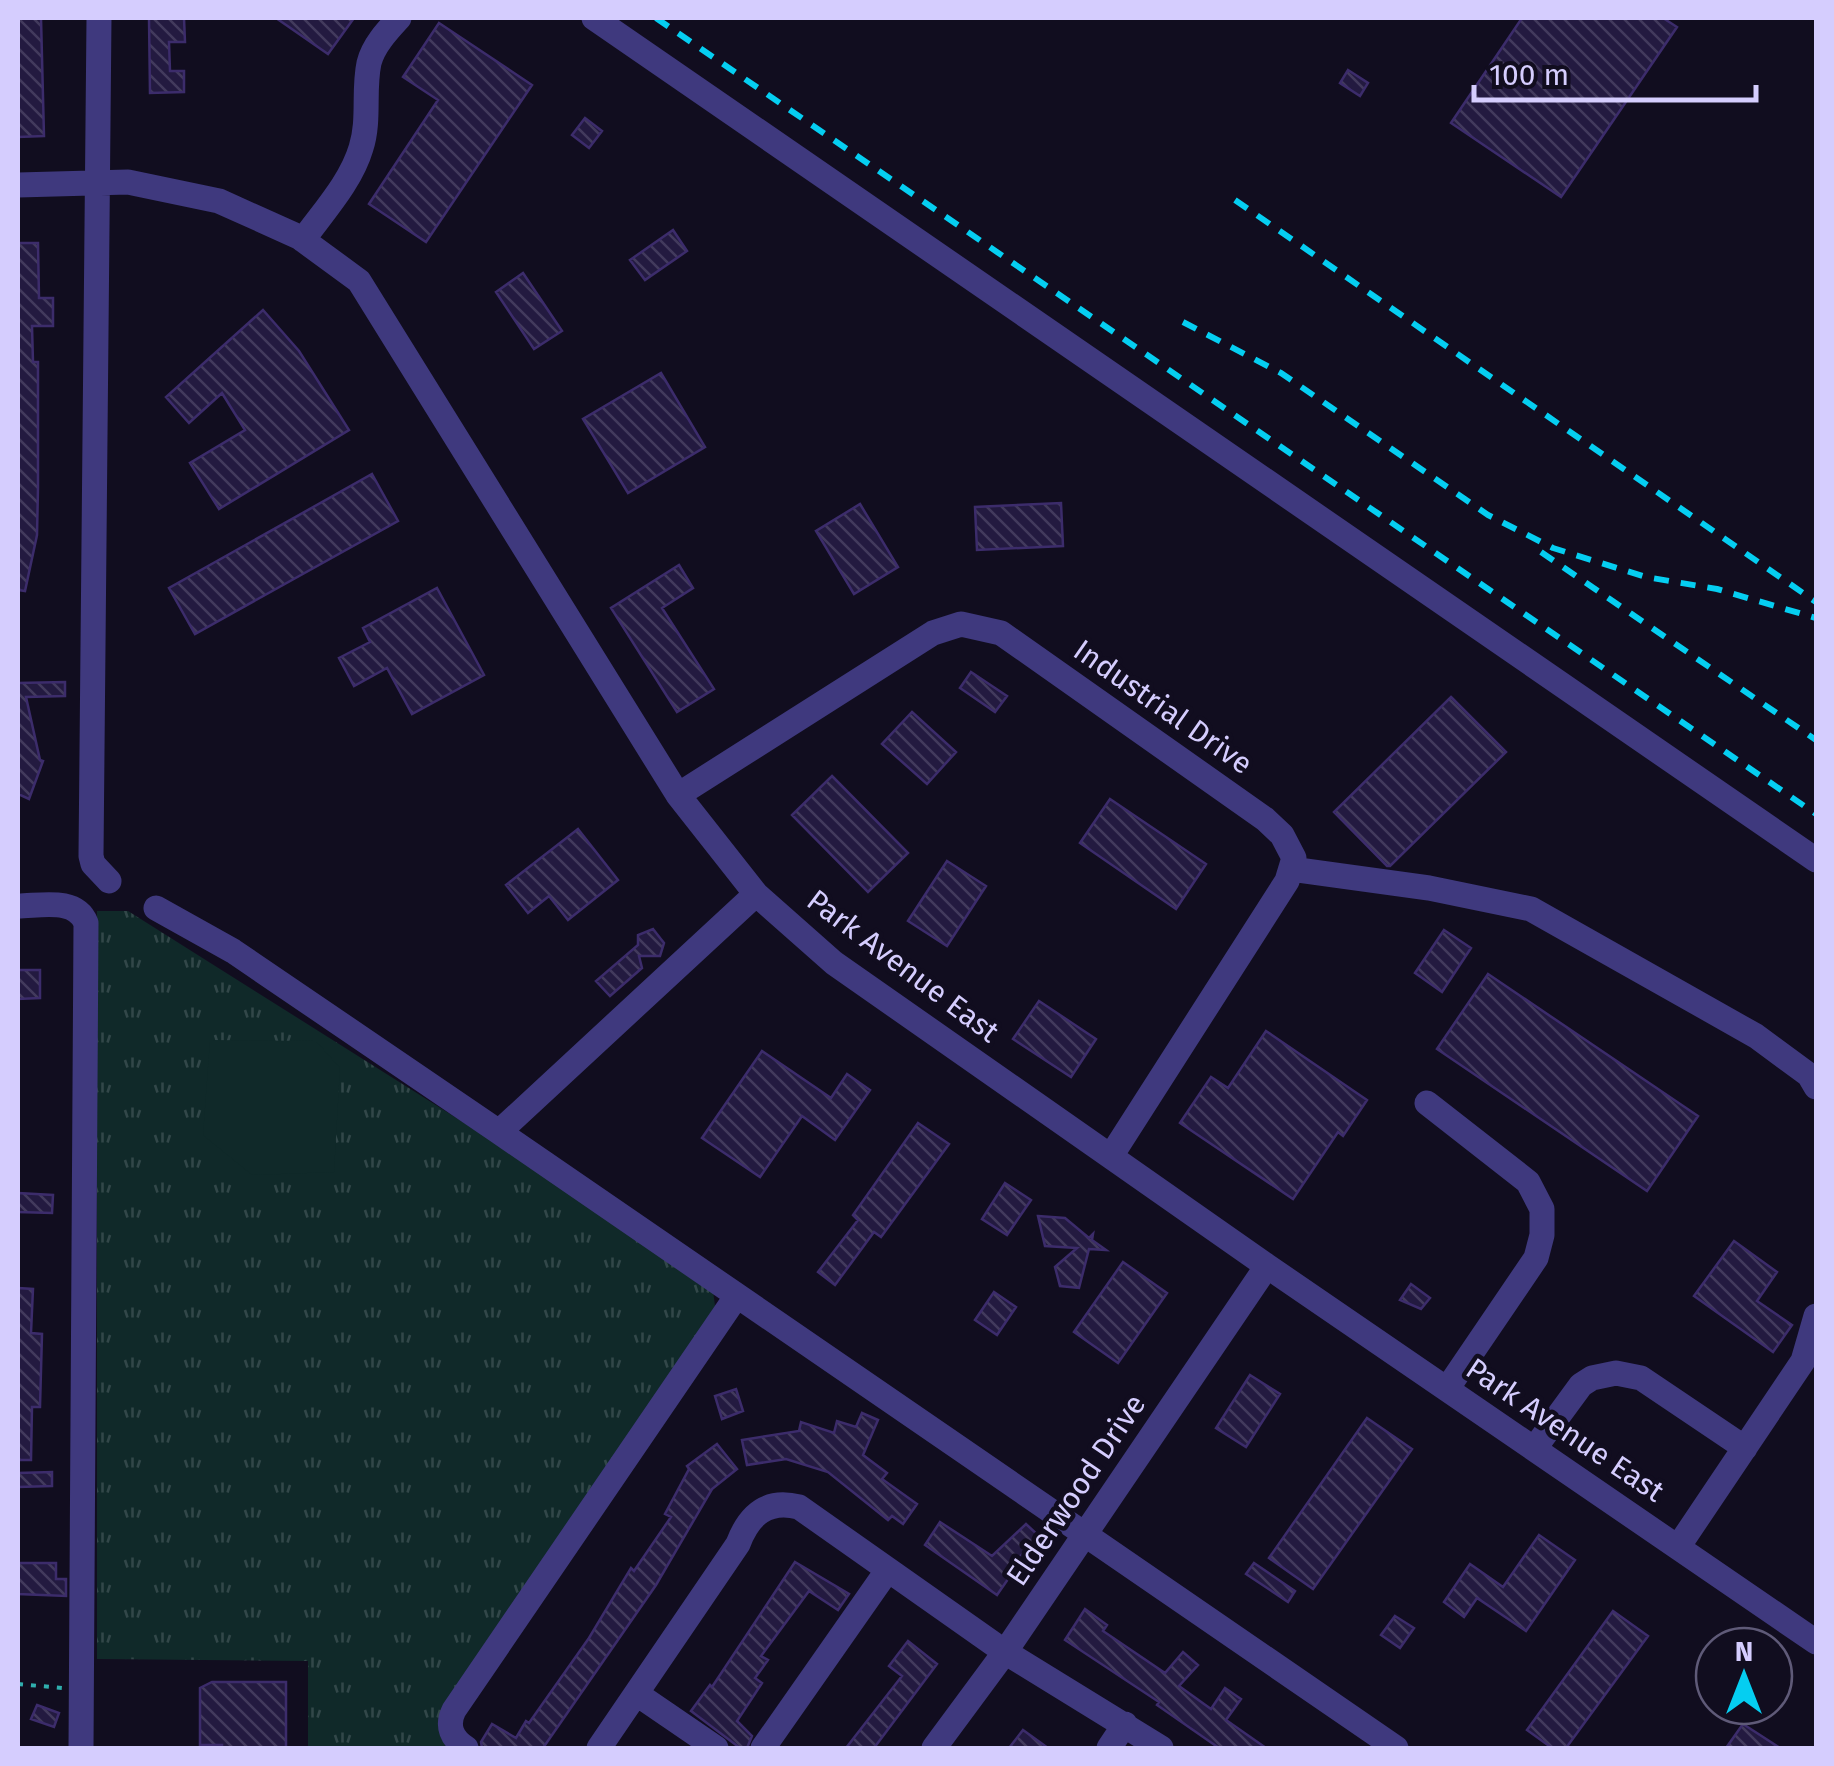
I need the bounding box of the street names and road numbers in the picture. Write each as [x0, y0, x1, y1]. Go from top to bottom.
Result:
street label: Industrial Drive [1067, 632, 1259, 782]
street label: Park Avenue East [800, 882, 1006, 1050]
street label: Park Avenue East [1459, 1350, 1671, 1510]
street label: Elderwood Drive [999, 1387, 1153, 1593]

